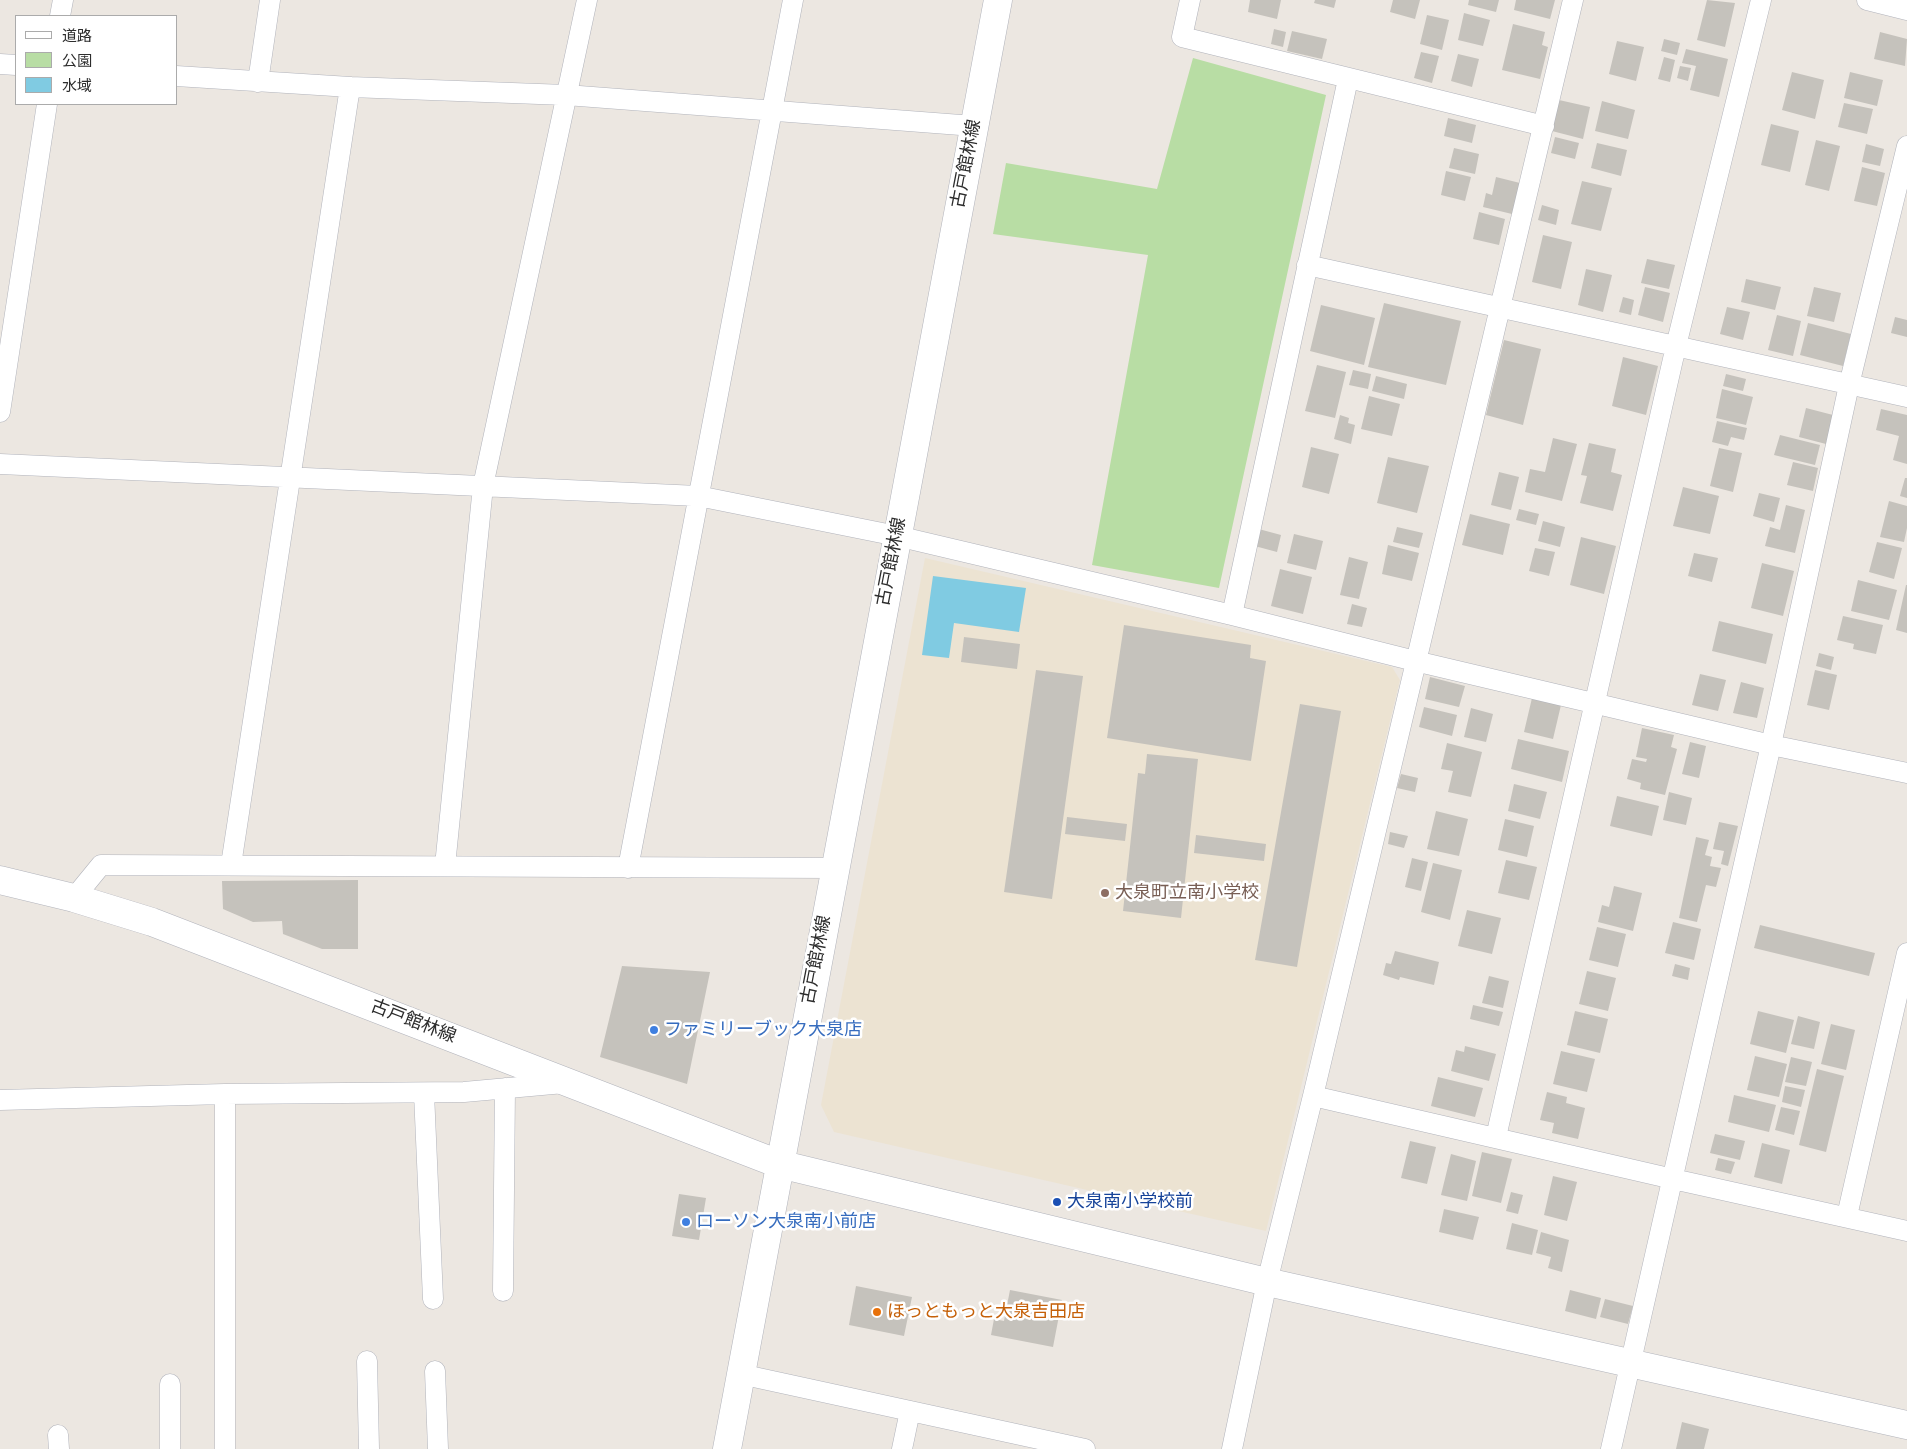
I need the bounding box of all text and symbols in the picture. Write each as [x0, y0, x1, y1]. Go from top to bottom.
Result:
legend [15, 15, 178, 105]
text: 道路 [62, 27, 92, 45]
text: 公園 [62, 52, 92, 70]
text: 水域 [62, 77, 92, 95]
street label: 古戸館林線 [948, 118, 986, 210]
street label: 古戸館林線 [873, 516, 911, 608]
place label: 大泉町立南小学校 [1115, 882, 1259, 904]
marker: 大泉町立南小学校 [1099, 887, 1111, 899]
street label: 古戸館林線 [798, 914, 836, 1006]
street label: 古戸館林線 [367, 996, 459, 1048]
place label: ファミリーブック大泉店 [664, 1019, 862, 1041]
marker: ファミリーブック大泉店 [648, 1024, 660, 1036]
place label: 大泉南小学校前 [1067, 1191, 1193, 1213]
marker: 大泉南小学校前 [1051, 1196, 1063, 1208]
place label: ローソン大泉南小前店 [696, 1211, 876, 1233]
marker: ローソン大泉南小前店 [680, 1216, 692, 1228]
place label: ほっともっと大泉吉田店 [887, 1301, 1085, 1323]
marker: ほっともっと大泉吉田店 [871, 1306, 883, 1318]

